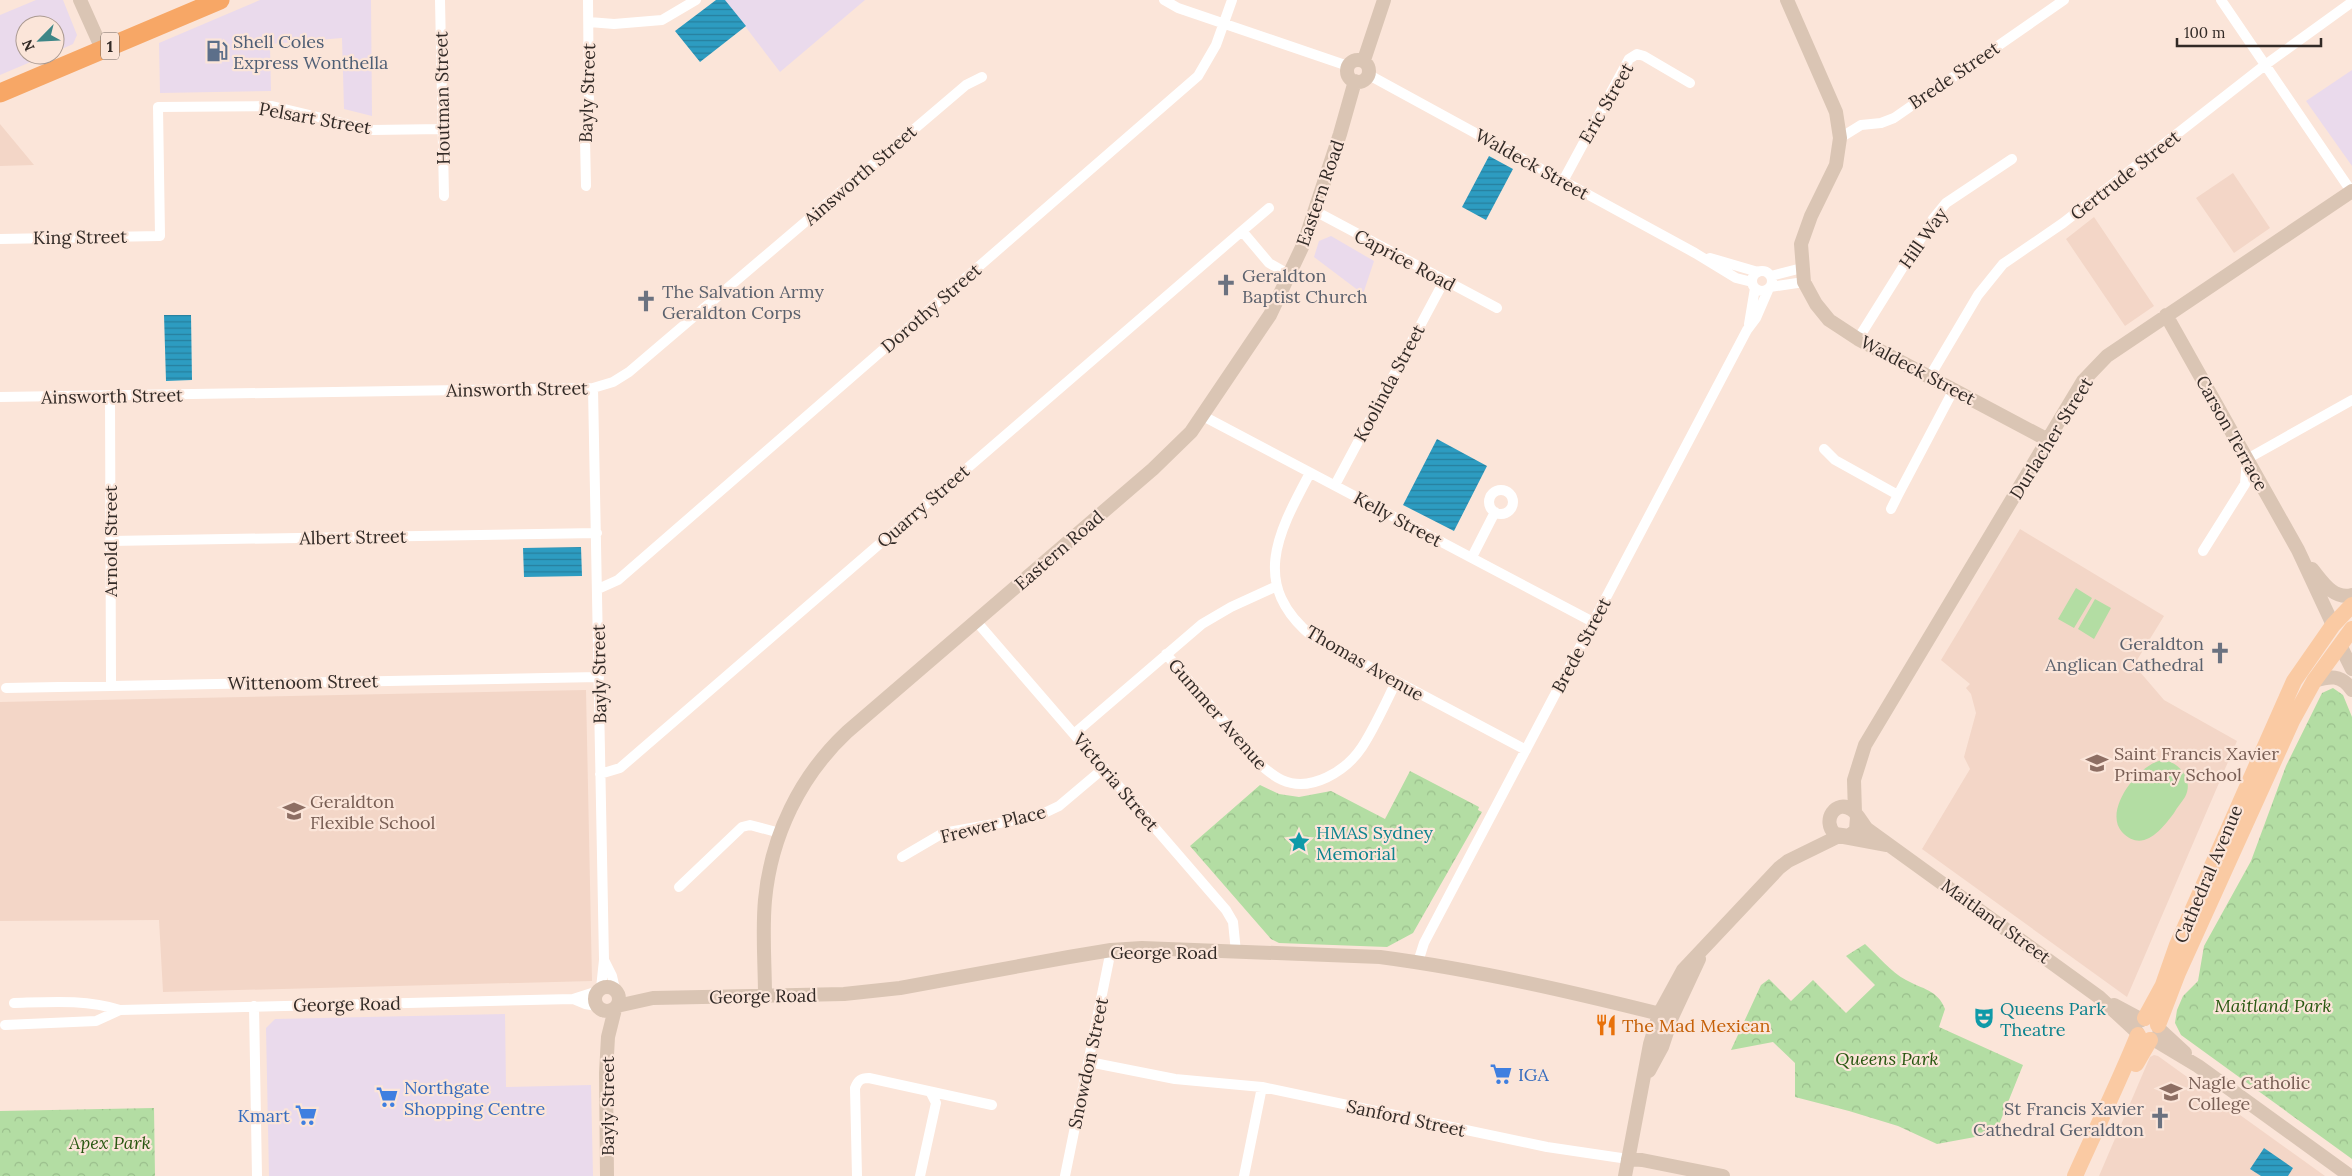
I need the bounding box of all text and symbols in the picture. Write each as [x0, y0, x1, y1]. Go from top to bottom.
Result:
north arrow [15, 15, 65, 65]
scale bar [2177, 15, 2321, 47]
text: 100 m [2184, 23, 2225, 42]
place label: Shell Coles Express Wonthella [233, 30, 388, 74]
street label: Houtman Street [429, 31, 455, 165]
road number: 1 [101, 32, 119, 59]
street label: Brede Street [1904, 36, 2004, 114]
text: N [18, 37, 39, 54]
fuel station icon: Shell Coles Express Wonthella [204, 38, 230, 64]
street label: Bayly Street [574, 43, 600, 143]
street label: Eric Street [1574, 59, 1638, 147]
street label: Pelsart Street [257, 97, 373, 139]
street label: Ainsworth Street [798, 120, 921, 231]
street label: Waldeck Street [1471, 123, 1593, 205]
street label: Gertrude Street [2065, 125, 2185, 225]
street label: Eastern Road [1291, 137, 1349, 249]
street label: Hill Way [1894, 203, 1953, 273]
street label: Caprice Road [1351, 224, 1460, 296]
street label: King Street [33, 225, 127, 249]
street label: Dorothy Street [876, 258, 986, 358]
place label: Geraldton Baptist Church [1242, 264, 1368, 308]
church icon: Geraldton Baptist Church [1213, 272, 1239, 298]
place label: The Salvation Army Geraldton Corps [662, 280, 824, 324]
church icon: The Salvation Army Geraldton Corps [633, 288, 659, 314]
street label: Koolinda Street [1348, 320, 1430, 446]
street label: Waldeck Street [1857, 330, 1979, 410]
street label: Carson Terrace [2191, 371, 2273, 495]
street label: Durlacher Street [2004, 373, 2098, 503]
street label: Ainsworth Street [445, 376, 588, 402]
street label: Ainsworth Street [40, 383, 183, 409]
street label: Quarry Street [872, 459, 974, 553]
street label: Arnold Street [99, 485, 122, 598]
street label: Kelly Street [1350, 486, 1446, 552]
street label: Eastern Road [1010, 505, 1109, 595]
street label: Albert Street [298, 525, 407, 549]
street label: Brede Street [1546, 593, 1616, 697]
street label: Thomas Avenue [1302, 620, 1428, 706]
street label: Bayly Street [587, 624, 611, 724]
place label: Geraldton Anglican Cathedral [2044, 632, 2204, 676]
church icon: Geraldton Anglican Cathedral [2207, 640, 2233, 666]
street label: Gummer Avenue [1163, 654, 1273, 775]
street label: Wittenoom Street [227, 669, 379, 695]
street label: Victoria Street [1068, 727, 1164, 836]
place label: Saint Francis Xavier Primary School [2114, 742, 2279, 786]
school or university icon: Saint Francis Xavier Primary School [2084, 750, 2110, 776]
place label: Geraldton Flexible School [310, 790, 436, 834]
school or university icon: Geraldton Flexible School [281, 798, 307, 824]
street label: Frewer Place [938, 800, 1048, 848]
street label: Cathedral Avenue [2169, 801, 2248, 946]
place label: HMAS Sydney Memorial [1316, 821, 1434, 865]
place icon: HMAS Sydney Memorial [1286, 829, 1312, 855]
street label: Maitland Street [1937, 874, 2055, 968]
street label: George Road [1110, 941, 1218, 964]
street label: George Road [709, 984, 817, 1008]
street label: George Road [293, 992, 401, 1016]
park label: Maitland Park [2214, 994, 2332, 1017]
street label: Snowdon Street [1063, 995, 1113, 1131]
place label: Queens Park Theatre [2000, 997, 2106, 1041]
theatre icon: Queens Park Theatre [1971, 1005, 1997, 1031]
restaurant icon: The Mad Mexican [1593, 1012, 1619, 1038]
place label: The Mad Mexican [1622, 1014, 1771, 1037]
park label: Queens Park [1835, 1047, 1939, 1070]
street label: Bayly Street [596, 1056, 619, 1156]
supermarket icon: IGA [1488, 1061, 1514, 1087]
place label: IGA [1518, 1063, 1550, 1086]
place label: Nagle Catholic College [2188, 1071, 2310, 1115]
place label: Northgate Shopping Centre [404, 1076, 545, 1120]
school or university icon: Nagle Catholic College [2158, 1079, 2184, 1105]
supermarket icon: Northgate Shopping Centre [374, 1084, 400, 1110]
street label: Sanford Street [1344, 1094, 1468, 1142]
place label: St Francis Xavier Cathedral Geraldton [1973, 1097, 2144, 1141]
supermarket icon: Kmart [293, 1102, 319, 1128]
place label: Kmart [237, 1104, 290, 1127]
church icon: St Francis Xavier Cathedral Geraldton [2147, 1105, 2173, 1131]
park label: Apex Park [68, 1131, 151, 1154]

